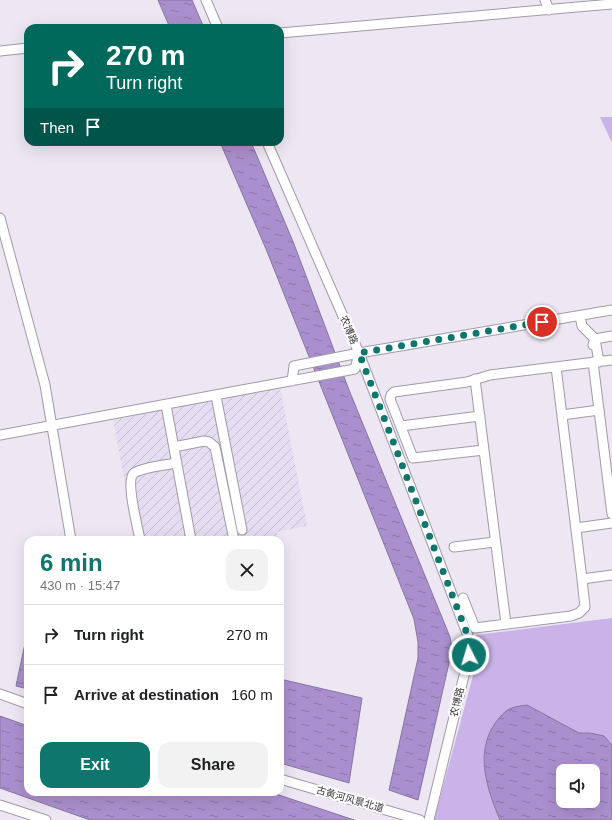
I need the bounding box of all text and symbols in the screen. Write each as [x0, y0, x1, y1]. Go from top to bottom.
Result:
icon: right [40, 40, 92, 92]
text: 270 m [106, 40, 185, 71]
text: Turn right [106, 73, 182, 93]
icon: arrive [82, 116, 104, 138]
text: Then [40, 119, 74, 136]
pin [525, 305, 559, 339]
icon: arrive [531, 311, 553, 333]
street label: 农博路 [338, 314, 360, 346]
text: 6 min [40, 549, 103, 576]
button: close [226, 549, 268, 591]
text: 430 m · 15:47 [40, 578, 120, 593]
icon: right [40, 624, 62, 646]
text: Turn right [74, 626, 144, 643]
text: 270 m [226, 626, 268, 643]
position arrow [448, 634, 490, 676]
icon: arrive [40, 684, 62, 706]
text: Arrive at destination [74, 686, 219, 703]
text: 160 m [231, 686, 273, 703]
street label: 农博路 [448, 686, 466, 718]
button: Exit [40, 742, 150, 788]
button: Share [158, 742, 268, 788]
map controls [556, 764, 600, 808]
button: sound [556, 764, 600, 808]
street label: 古黄河风景北道 [315, 784, 385, 814]

